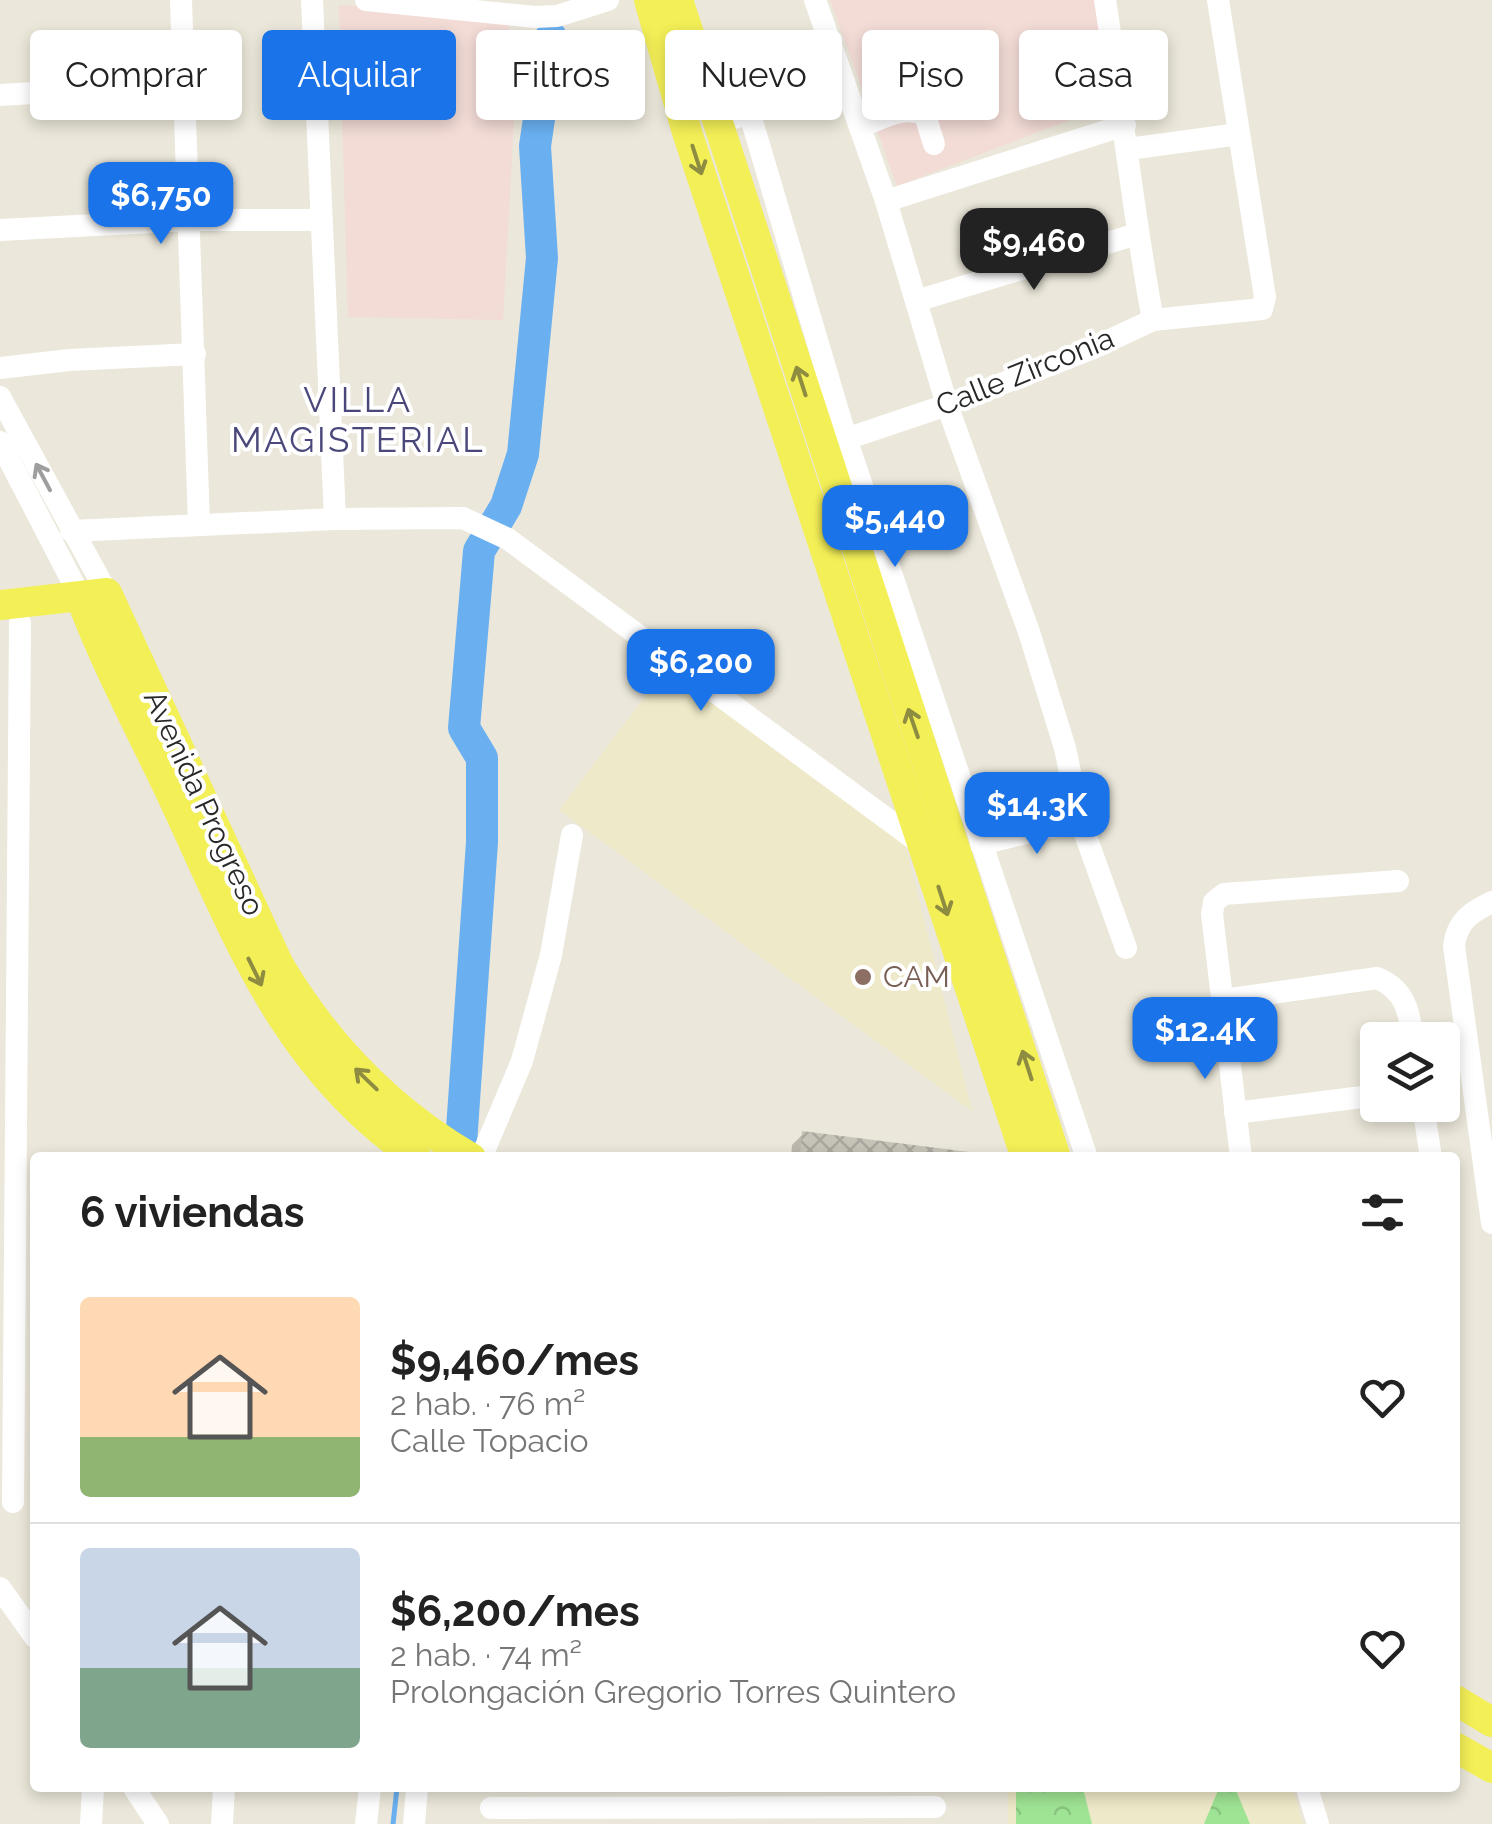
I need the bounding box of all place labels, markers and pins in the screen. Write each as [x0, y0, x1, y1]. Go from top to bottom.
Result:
pin: $6,750 [80, 162, 242, 247]
pin: $9,460 [953, 208, 1115, 293]
pin: $5,440 [814, 485, 976, 570]
pin: $6,200 [620, 629, 782, 714]
pin: $14.3K [956, 772, 1118, 857]
place label: CAM [883, 959, 950, 994]
marker: CAM [852, 966, 874, 988]
pin: $12.4K [1124, 997, 1286, 1082]

